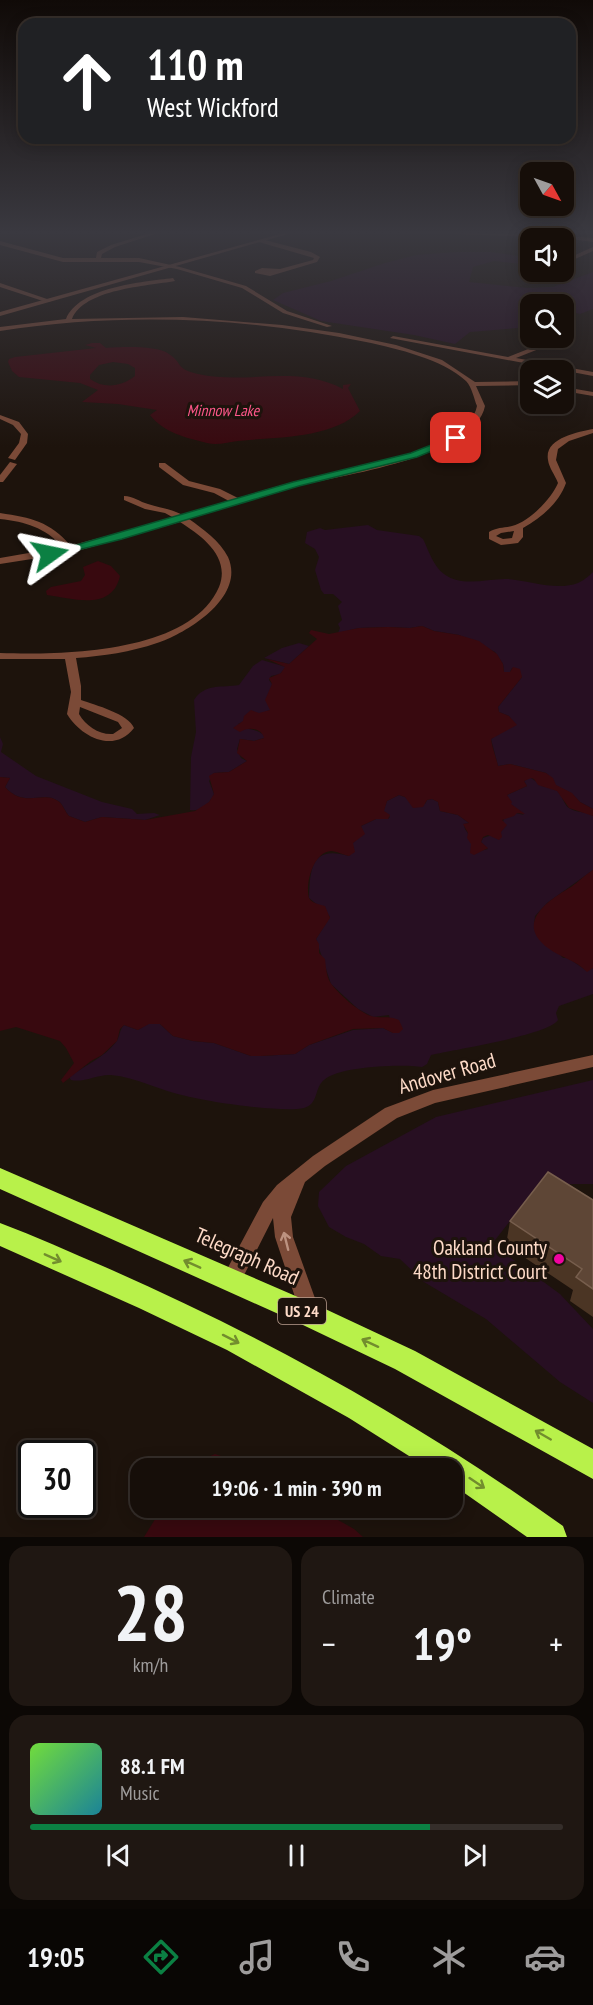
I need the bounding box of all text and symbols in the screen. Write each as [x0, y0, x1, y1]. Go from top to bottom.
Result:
text: 110 m [147, 37, 244, 92]
icon: ahead [48, 42, 126, 120]
text: West Wickford [147, 90, 279, 124]
north arrow [520, 162, 574, 216]
map controls [520, 162, 574, 414]
button: sound [520, 228, 574, 282]
button: search [520, 294, 574, 348]
button: layers [520, 360, 574, 414]
water label: Minnow Lake [187, 400, 261, 420]
pin [430, 412, 481, 463]
icon: arrive [439, 421, 472, 454]
position arrow [18, 522, 82, 586]
street label: Andover Road [395, 1046, 499, 1100]
street label: Telegraph Road [191, 1221, 303, 1291]
one-way arrow [280, 1232, 292, 1251]
place label: Oakland County 48th District Court [413, 1234, 547, 1285]
one-way arrow [44, 1252, 62, 1264]
marker: Oakland County 48th District Court [552, 1252, 566, 1266]
one-way arrow [184, 1258, 202, 1269]
road number: US 24 [278, 1298, 326, 1324]
one-way arrow [221, 1334, 239, 1345]
one-way arrow [362, 1337, 380, 1349]
one-way arrow [535, 1429, 552, 1441]
speed limit sign: 30 [18, 1440, 96, 1518]
text: 19:06 · 1 min · 390 m [211, 1474, 382, 1502]
one-way arrow [468, 1477, 484, 1489]
text: 28 [113, 1562, 188, 1663]
text: Climate [322, 1584, 375, 1610]
text: 19° [413, 1614, 472, 1672]
text: − [322, 1622, 336, 1665]
text: + [549, 1622, 563, 1665]
text: km/h [133, 1652, 168, 1678]
text: 88.1 FM [120, 1752, 185, 1780]
text: Music [120, 1780, 160, 1806]
icon: previous [102, 1839, 135, 1872]
icon: pause [280, 1839, 313, 1872]
icon: next [458, 1839, 491, 1872]
icon: directions [140, 1936, 182, 1978]
icon: music [236, 1936, 278, 1978]
icon: phone [332, 1936, 374, 1978]
icon: climate [428, 1936, 470, 1978]
icon: car [524, 1936, 566, 1978]
text: 19:05 [27, 1940, 85, 1974]

